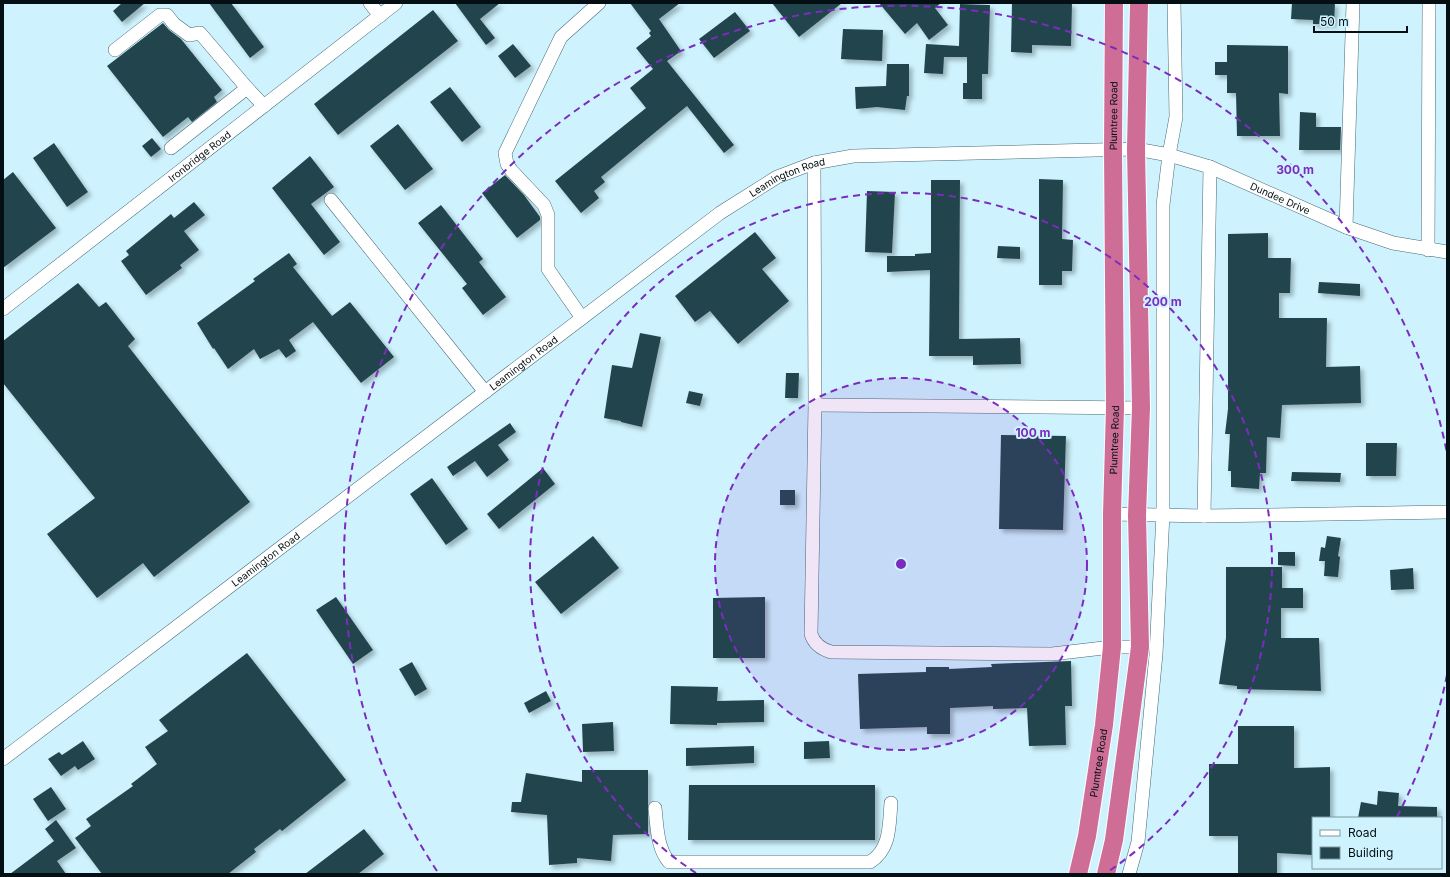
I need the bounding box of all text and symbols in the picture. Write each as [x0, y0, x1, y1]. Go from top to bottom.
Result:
scale bar [1314, 8, 1407, 34]
text: 50 m [1320, 14, 1349, 29]
street label: Plumtree Road [1107, 81, 1119, 150]
street label: Ironbridge Road [166, 128, 233, 184]
street label: Leamington Road [747, 155, 826, 199]
text: 300 m [1276, 162, 1314, 177]
street label: Dundee Drive [1248, 179, 1312, 217]
text: 200 m [1144, 294, 1182, 309]
street label: Leamington Road [487, 333, 560, 393]
street label: Plumtree Road [1107, 405, 1121, 474]
text: 100 m [1015, 425, 1051, 440]
street label: Leamington Road [229, 529, 302, 589]
centre of rings [894, 557, 908, 571]
street label: Plumtree Road [1087, 728, 1109, 798]
legend [1312, 817, 1442, 869]
text: Road [1348, 825, 1377, 840]
text: Building [1348, 845, 1393, 860]

